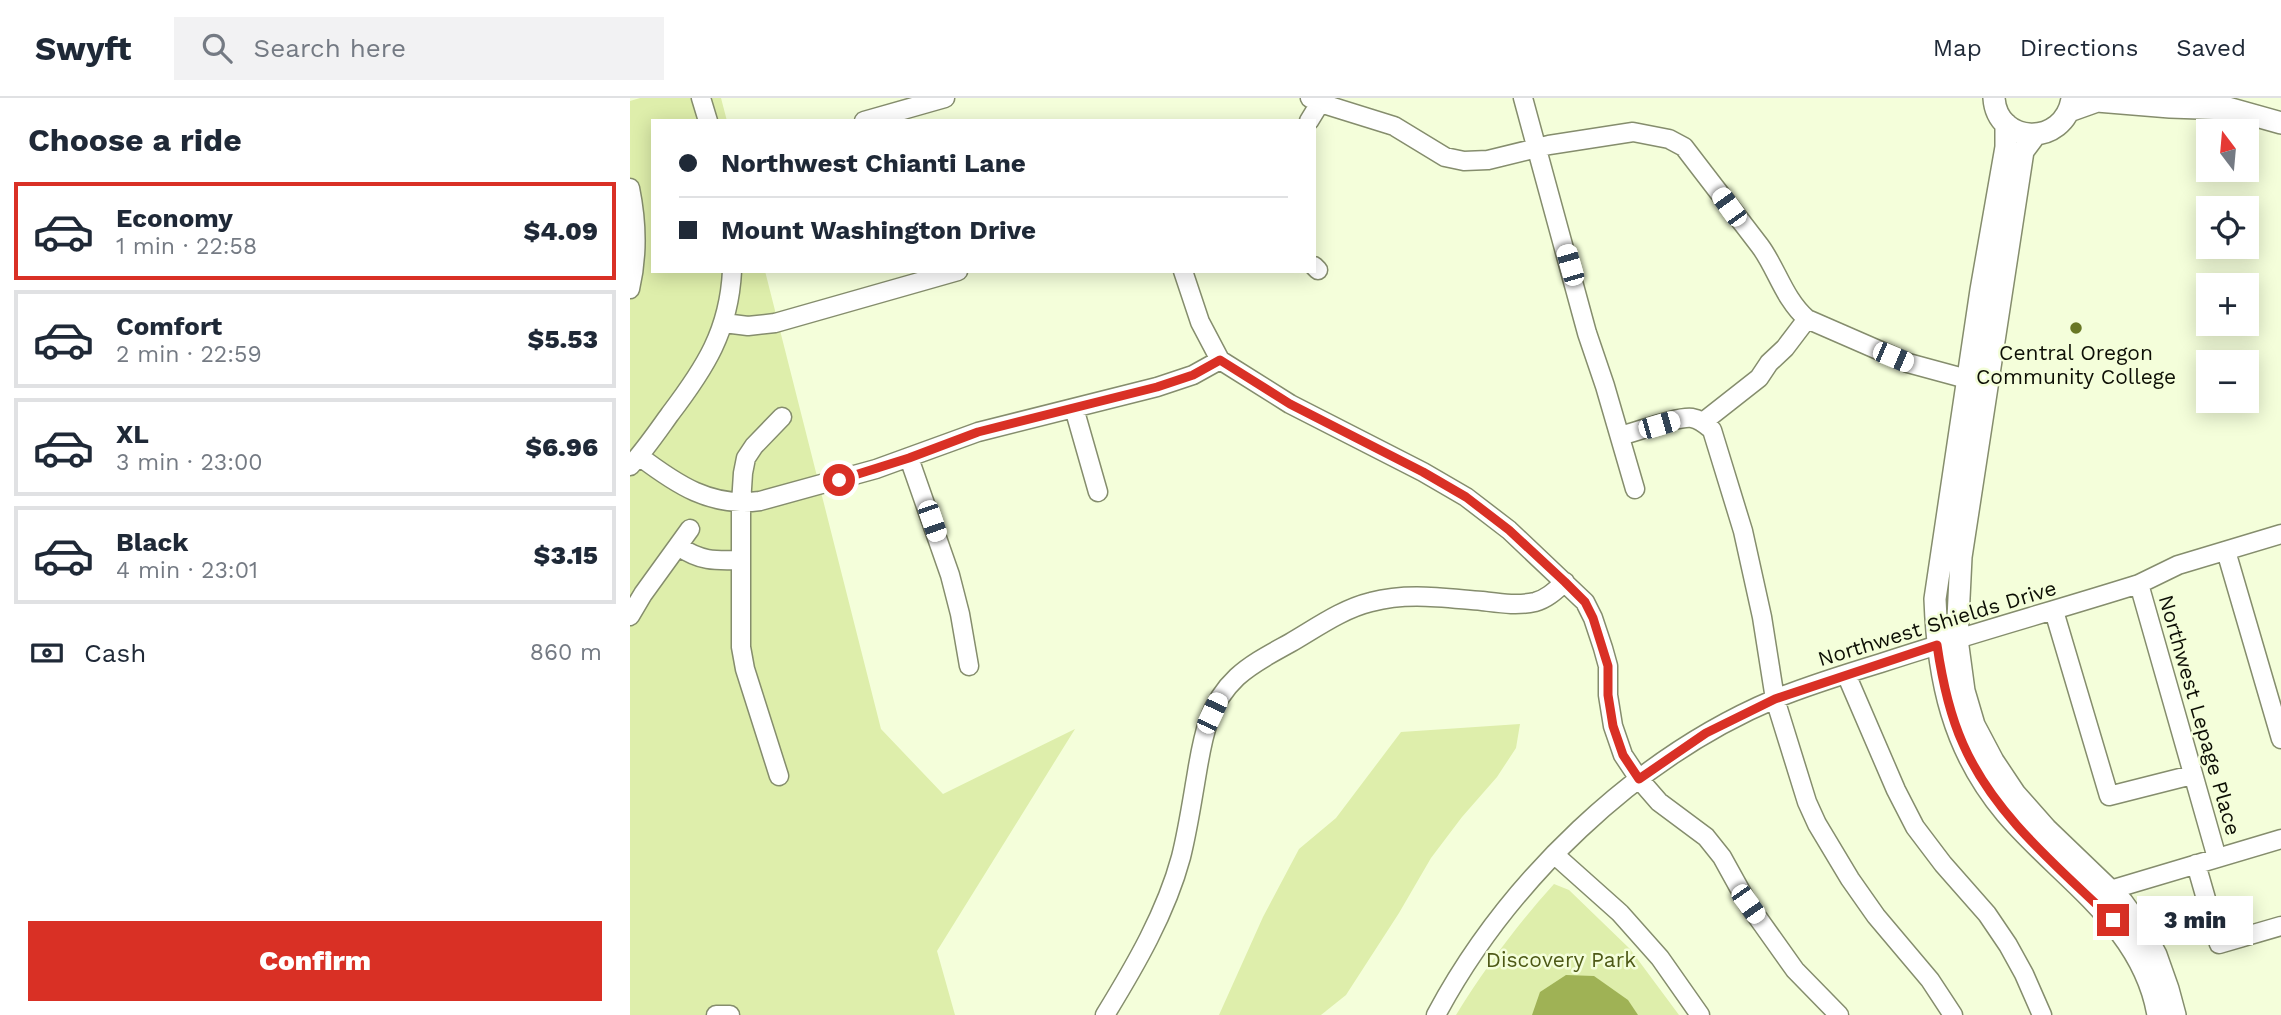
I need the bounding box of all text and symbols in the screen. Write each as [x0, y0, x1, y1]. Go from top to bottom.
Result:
search box [174, 17, 664, 80]
text: Swyft [35, 29, 132, 68]
icon: search [198, 29, 236, 67]
text: Search here [254, 33, 406, 63]
text: Map [1933, 34, 1982, 62]
text: Directions [2020, 34, 2138, 62]
text: Saved [2176, 34, 2246, 62]
north arrow [2196, 119, 2259, 182]
map controls [2196, 119, 2259, 413]
text: Choose a ride [28, 121, 242, 159]
text: Northwest Chianti Lane [721, 148, 1026, 178]
car [1709, 184, 1750, 230]
button: locate [2196, 196, 2259, 259]
icon: car [32, 200, 95, 263]
text: Economy [116, 203, 233, 233]
text: Mount Washington Drive [721, 215, 1036, 245]
text: $4.09 [523, 216, 598, 246]
text: 1 min · 22:58 [116, 233, 257, 260]
car [1555, 242, 1586, 288]
button: + [2196, 273, 2259, 336]
icon: car [32, 308, 95, 371]
text: Comfort [116, 311, 222, 341]
marker: Central Oregon Community College [2068, 320, 2084, 336]
text: $5.53 [528, 324, 598, 354]
car [1870, 339, 1917, 375]
place label: Central Oregon Community College [1976, 340, 2176, 389]
text: 2 min · 22:59 [116, 341, 262, 368]
button: − [2196, 350, 2259, 413]
car [1636, 409, 1683, 441]
icon: car [32, 416, 95, 479]
text: XL [116, 419, 149, 449]
text: $6.96 [525, 432, 598, 462]
text: 3 min · 23:00 [116, 449, 263, 476]
route start [823, 464, 855, 496]
car [916, 498, 949, 544]
icon: car [32, 524, 95, 587]
text: Black [116, 527, 188, 557]
text: $3.15 [534, 540, 598, 570]
text: 4 min · 23:01 [116, 557, 258, 584]
street label: Northwest Shields Drive [1815, 575, 2059, 671]
street label: Northwest Lepage Place [2154, 592, 2246, 838]
icon: cash [28, 634, 66, 672]
text: Cash [84, 638, 146, 668]
text: 860 m [530, 639, 602, 666]
car [1194, 690, 1231, 736]
car [1728, 881, 1769, 927]
callout: 3 min [2138, 896, 2253, 944]
route end [2097, 904, 2129, 936]
text: 3 min [2164, 907, 2226, 934]
button: Confirm [28, 921, 602, 1001]
park label: Discovery Park [1486, 947, 1636, 972]

